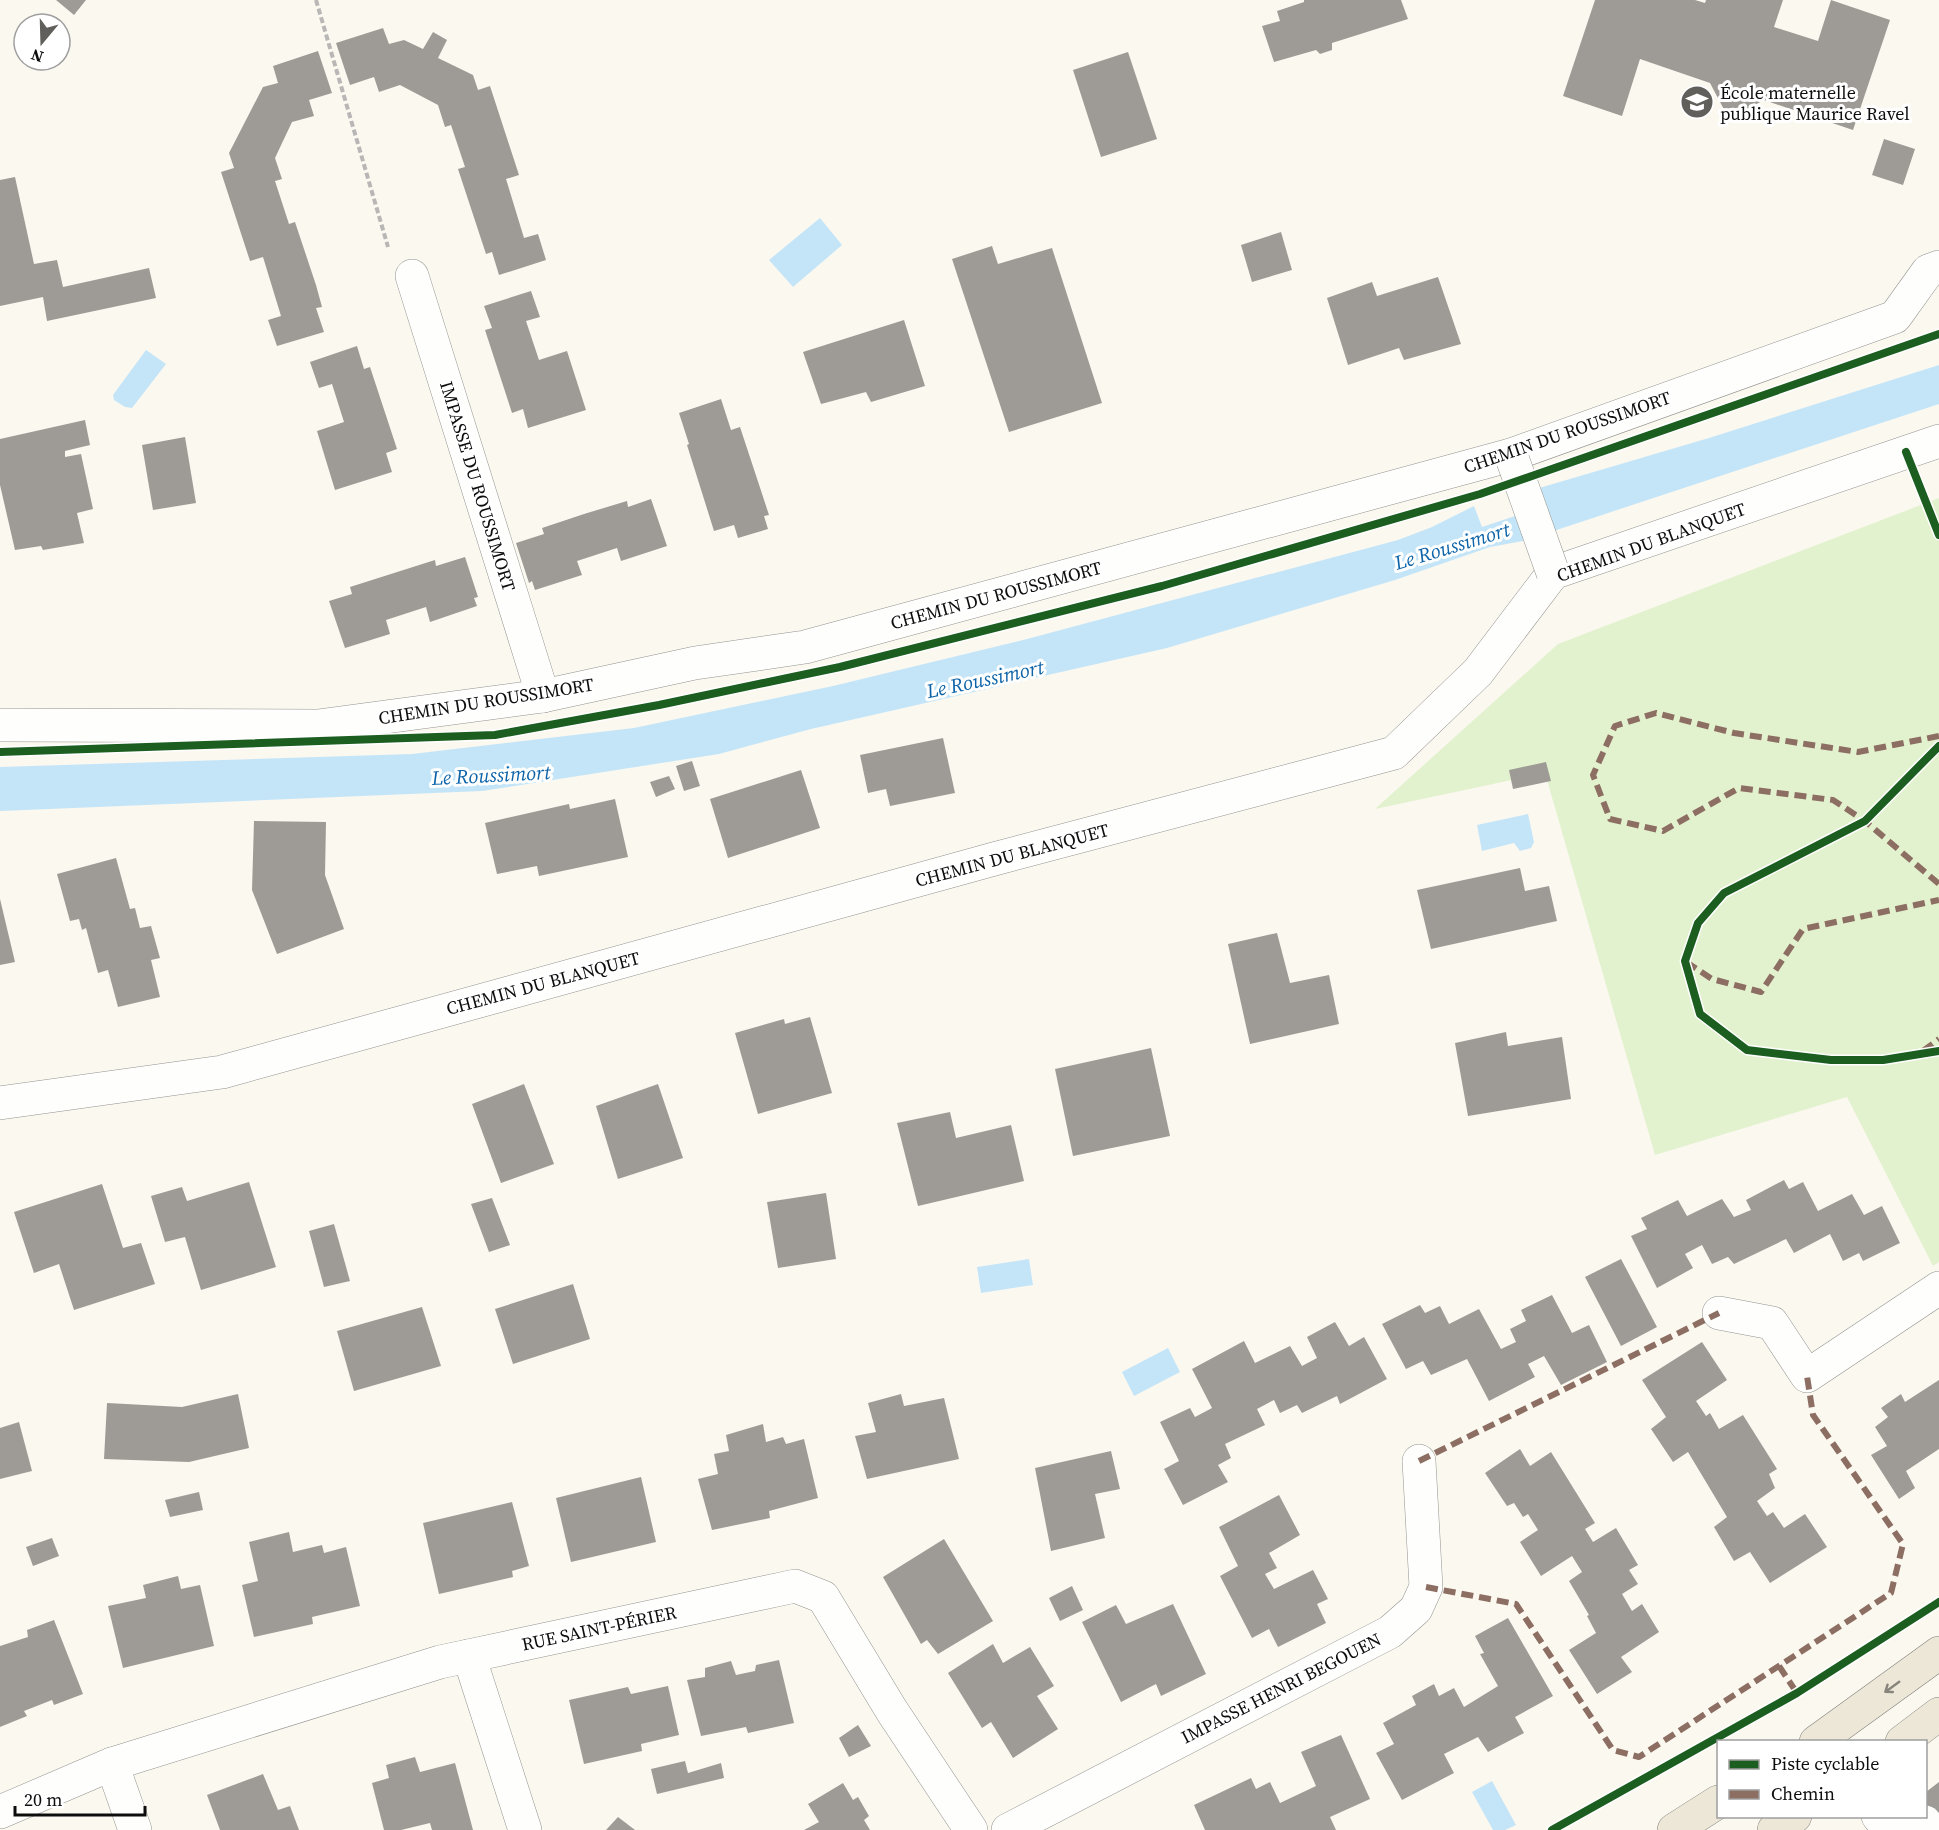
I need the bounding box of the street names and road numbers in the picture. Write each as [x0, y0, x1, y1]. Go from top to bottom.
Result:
street label: IMPASSE DU ROUSSIMORT [434, 378, 522, 594]
street label: CHEMIN DU ROUSSIMORT [1460, 385, 1674, 479]
street label: CHEMIN DU BLANQUET [1553, 496, 1749, 588]
street label: CHEMIN DU ROUSSIMORT [888, 555, 1105, 635]
street label: CHEMIN DU ROUSSIMORT [377, 672, 596, 730]
street label: CHEMIN DU BLANQUET [912, 817, 1112, 893]
street label: CHEMIN DU BLANQUET [443, 945, 643, 1021]
street label: RUE SAINT-PÉRIER [519, 1599, 679, 1657]
street label: IMPASSE HENRI BEGOUEN [1177, 1627, 1385, 1749]

